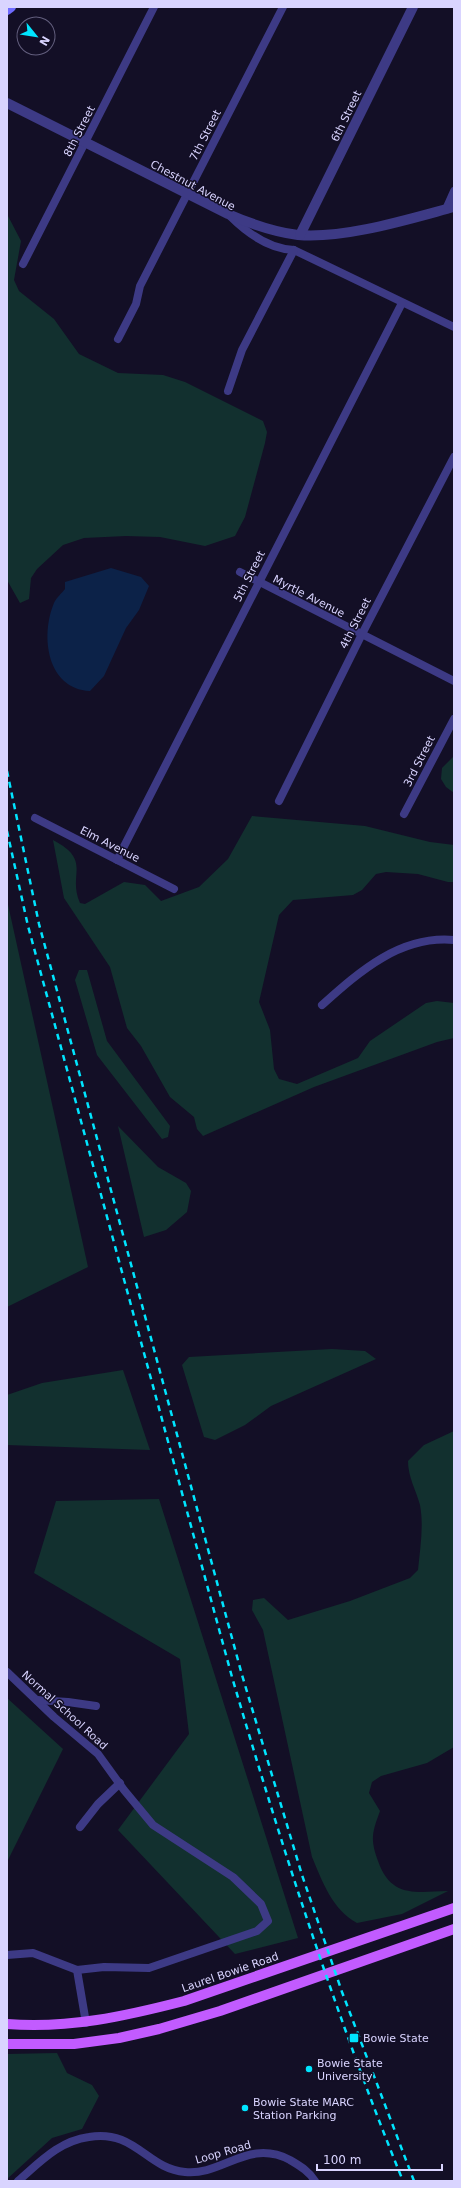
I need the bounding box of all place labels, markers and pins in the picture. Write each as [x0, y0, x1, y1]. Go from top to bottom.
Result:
marker: Bowie State [348, 2032, 360, 2044]
place label: Bowie State [363, 2032, 429, 2045]
place label: Bowie State University [317, 2057, 383, 2083]
marker: Bowie State University [304, 2064, 314, 2074]
place label: Bowie State MARC Station Parking [253, 2096, 354, 2122]
marker: Bowie State MARC Station Parking [240, 2103, 250, 2113]

